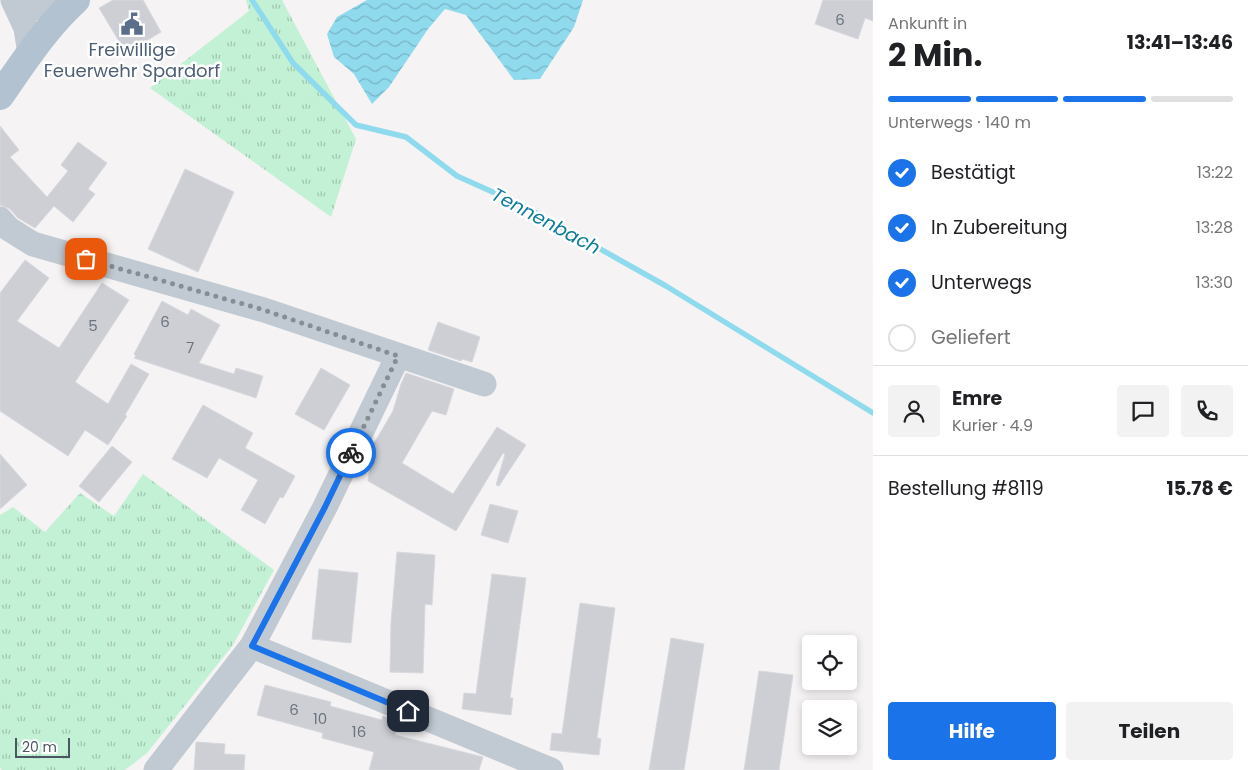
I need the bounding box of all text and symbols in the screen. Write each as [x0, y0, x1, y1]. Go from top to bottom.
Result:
house number: 6 [835, 9, 845, 30]
public building icon: Freiwillige Feuerwehr Spardorf [119, 11, 145, 37]
text: Ankunft in [888, 12, 967, 35]
text: 13:41–13:46 [1127, 29, 1233, 56]
text: 2 Min. [888, 32, 982, 77]
place label: Freiwillige Feuerwehr Spardorf [44, 37, 220, 83]
text: Unterwegs · 140 m [888, 111, 1031, 134]
icon: check [888, 159, 916, 187]
text: Bestätigt [931, 159, 1015, 186]
text: 13:22 [1197, 161, 1233, 184]
water label: Tennenbach [487, 181, 605, 261]
icon: check [888, 214, 916, 242]
text: In Zubereitung [931, 214, 1068, 241]
text: 13:28 [1196, 216, 1233, 239]
pin [65, 238, 107, 280]
icon: bag [72, 245, 100, 273]
icon: check [888, 269, 916, 297]
text: Unterwegs [931, 269, 1032, 296]
text: 13:30 [1196, 271, 1233, 294]
house number: 6 [160, 311, 170, 332]
house number: 5 [88, 315, 98, 336]
text: Geliefert [931, 324, 1011, 351]
house number: 7 [186, 337, 194, 358]
button: person [888, 385, 940, 437]
text: Emre [952, 385, 1002, 412]
button: chat [1117, 385, 1169, 437]
button: phone [1181, 385, 1233, 437]
text: Kurier · 4.9 [952, 414, 1033, 437]
courier [326, 428, 376, 478]
icon: bike [337, 439, 365, 467]
text: Bestellung #8119 [888, 475, 1044, 502]
text: 15.78 € [1167, 475, 1233, 502]
map controls [802, 635, 857, 755]
button: locate [802, 635, 857, 690]
pin [387, 690, 429, 732]
icon: home [394, 697, 422, 725]
house number: 6 [289, 699, 299, 720]
button: layers [802, 700, 857, 755]
button: Hilfe [888, 702, 1056, 760]
button: Teilen [1066, 702, 1233, 760]
house number: 10 [313, 708, 327, 729]
house number: 16 [352, 721, 366, 742]
scale bar [15, 735, 70, 758]
text: 20 m [22, 737, 57, 757]

